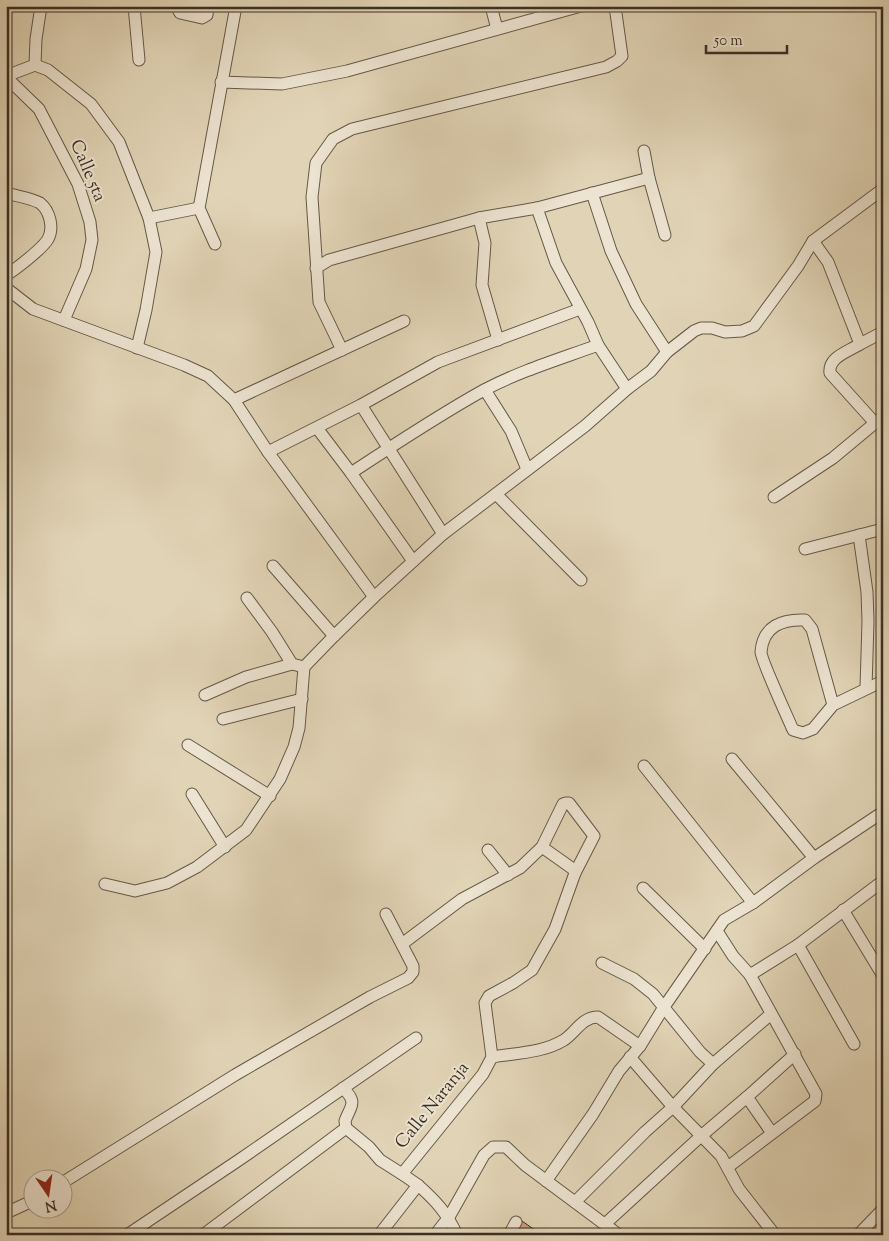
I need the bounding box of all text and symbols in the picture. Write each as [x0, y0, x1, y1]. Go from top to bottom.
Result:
scale bar [706, 22, 788, 54]
text: 50 m [713, 31, 743, 52]
street label: Calle 5ta [62, 136, 112, 206]
street label: Calle Naranja [390, 1057, 476, 1155]
north arrow [22, 1168, 72, 1218]
text: N [43, 1194, 58, 1216]

